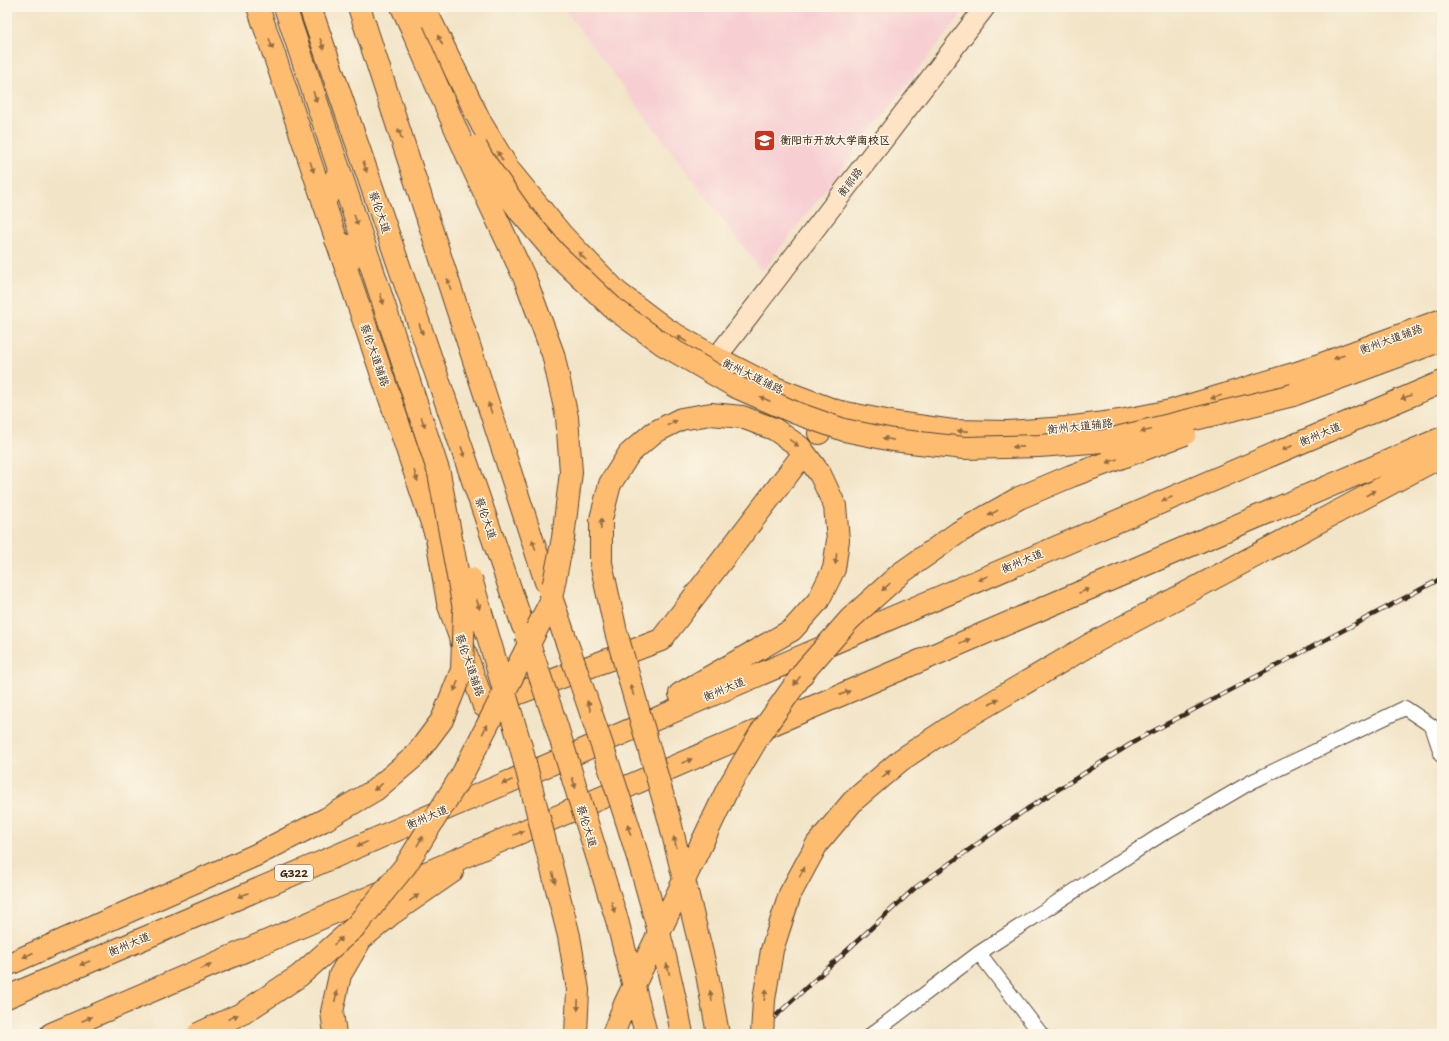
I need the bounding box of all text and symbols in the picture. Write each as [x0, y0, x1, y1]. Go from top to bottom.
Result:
one-way arrow [437, 35, 443, 46]
one-way arrow [268, 38, 274, 50]
one-way arrow [320, 38, 326, 50]
one-way arrow [312, 91, 318, 103]
school or university icon: 衡阳市开放大学南校区 [751, 127, 777, 153]
one-way arrow [397, 128, 403, 140]
place label: 衡阳市开放大学南校区 [780, 133, 890, 148]
one-way arrow [497, 150, 504, 162]
one-way arrow [362, 161, 368, 173]
one-way arrow [309, 162, 315, 174]
street label: 衡祁路 [834, 165, 866, 200]
street label: 蔡伦大道 [365, 189, 394, 235]
one-way arrow [353, 215, 359, 227]
one-way arrow [577, 251, 587, 261]
one-way arrow [446, 278, 452, 290]
one-way arrow [379, 293, 385, 305]
street label: 衡州大道辅路 [1358, 321, 1425, 358]
street label: 蔡伦大道辅路 [357, 322, 392, 389]
one-way arrow [418, 324, 424, 336]
one-way arrow [676, 335, 688, 342]
street label: 衡州大道辅路 [720, 355, 786, 398]
one-way arrow [1333, 355, 1345, 361]
one-way arrow [1209, 394, 1221, 400]
one-way arrow [1400, 395, 1412, 401]
one-way arrow [759, 396, 771, 403]
one-way arrow [486, 401, 492, 413]
one-way arrow [420, 416, 426, 428]
street label: 衡州大道辅路 [1046, 416, 1114, 437]
street label: 衡州大道 [1297, 419, 1343, 450]
one-way arrow [666, 420, 678, 426]
one-way arrow [956, 428, 969, 434]
one-way arrow [1140, 428, 1152, 434]
one-way arrow [882, 436, 894, 442]
one-way arrow [788, 439, 799, 447]
one-way arrow [1011, 444, 1024, 450]
one-way arrow [1280, 446, 1292, 452]
one-way arrow [461, 447, 467, 459]
one-way arrow [1105, 458, 1117, 464]
one-way arrow [413, 470, 419, 482]
one-way arrow [1365, 490, 1377, 497]
street label: 蔡伦大道 [471, 495, 500, 541]
one-way arrow [1161, 496, 1173, 503]
one-way arrow [987, 510, 999, 516]
one-way arrow [598, 517, 604, 530]
one-way arrow [531, 538, 537, 550]
street label: 衡州大道 [999, 546, 1045, 577]
one-way arrow [832, 553, 839, 565]
one-way arrow [977, 575, 989, 581]
one-way arrow [881, 582, 891, 591]
one-way arrow [1079, 587, 1091, 593]
one-way arrow [475, 598, 481, 610]
street label: 蔡伦大道辅路 [452, 632, 487, 699]
one-way arrow [959, 638, 971, 644]
street label: 衡州大道 [701, 674, 747, 705]
one-way arrow [793, 676, 801, 687]
one-way arrow [452, 680, 458, 692]
one-way arrow [629, 684, 635, 696]
one-way arrow [840, 690, 851, 696]
one-way arrow [988, 698, 1000, 705]
one-way arrow [586, 700, 592, 712]
one-way arrow [482, 723, 489, 735]
one-way arrow [682, 757, 694, 763]
one-way arrow [880, 769, 891, 778]
one-way arrow [571, 778, 577, 790]
one-way arrow [502, 779, 513, 785]
one-way arrow [372, 782, 383, 791]
street label: 衡州大道 [404, 802, 450, 833]
street label: 蔡伦大道 [573, 803, 600, 849]
one-way arrow [626, 824, 632, 836]
one-way arrow [513, 830, 524, 836]
one-way arrow [417, 835, 424, 847]
one-way arrow [672, 836, 678, 848]
one-way arrow [357, 841, 368, 847]
road number: G322 [275, 865, 313, 881]
one-way arrow [798, 866, 805, 877]
one-way arrow [551, 872, 557, 884]
one-way arrow [236, 893, 248, 899]
one-way arrow [409, 894, 420, 902]
one-way arrow [610, 902, 616, 914]
street label: 衡州大道 [106, 929, 152, 960]
one-way arrow [333, 937, 344, 946]
one-way arrow [22, 953, 34, 959]
one-way arrow [78, 961, 90, 967]
one-way arrow [665, 962, 671, 974]
one-way arrow [201, 964, 213, 970]
one-way arrow [333, 989, 339, 1002]
one-way arrow [762, 989, 768, 1001]
one-way arrow [708, 990, 714, 1002]
one-way arrow [574, 999, 581, 1011]
one-way arrow [228, 1014, 239, 1020]
one-way arrow [81, 1015, 93, 1021]

